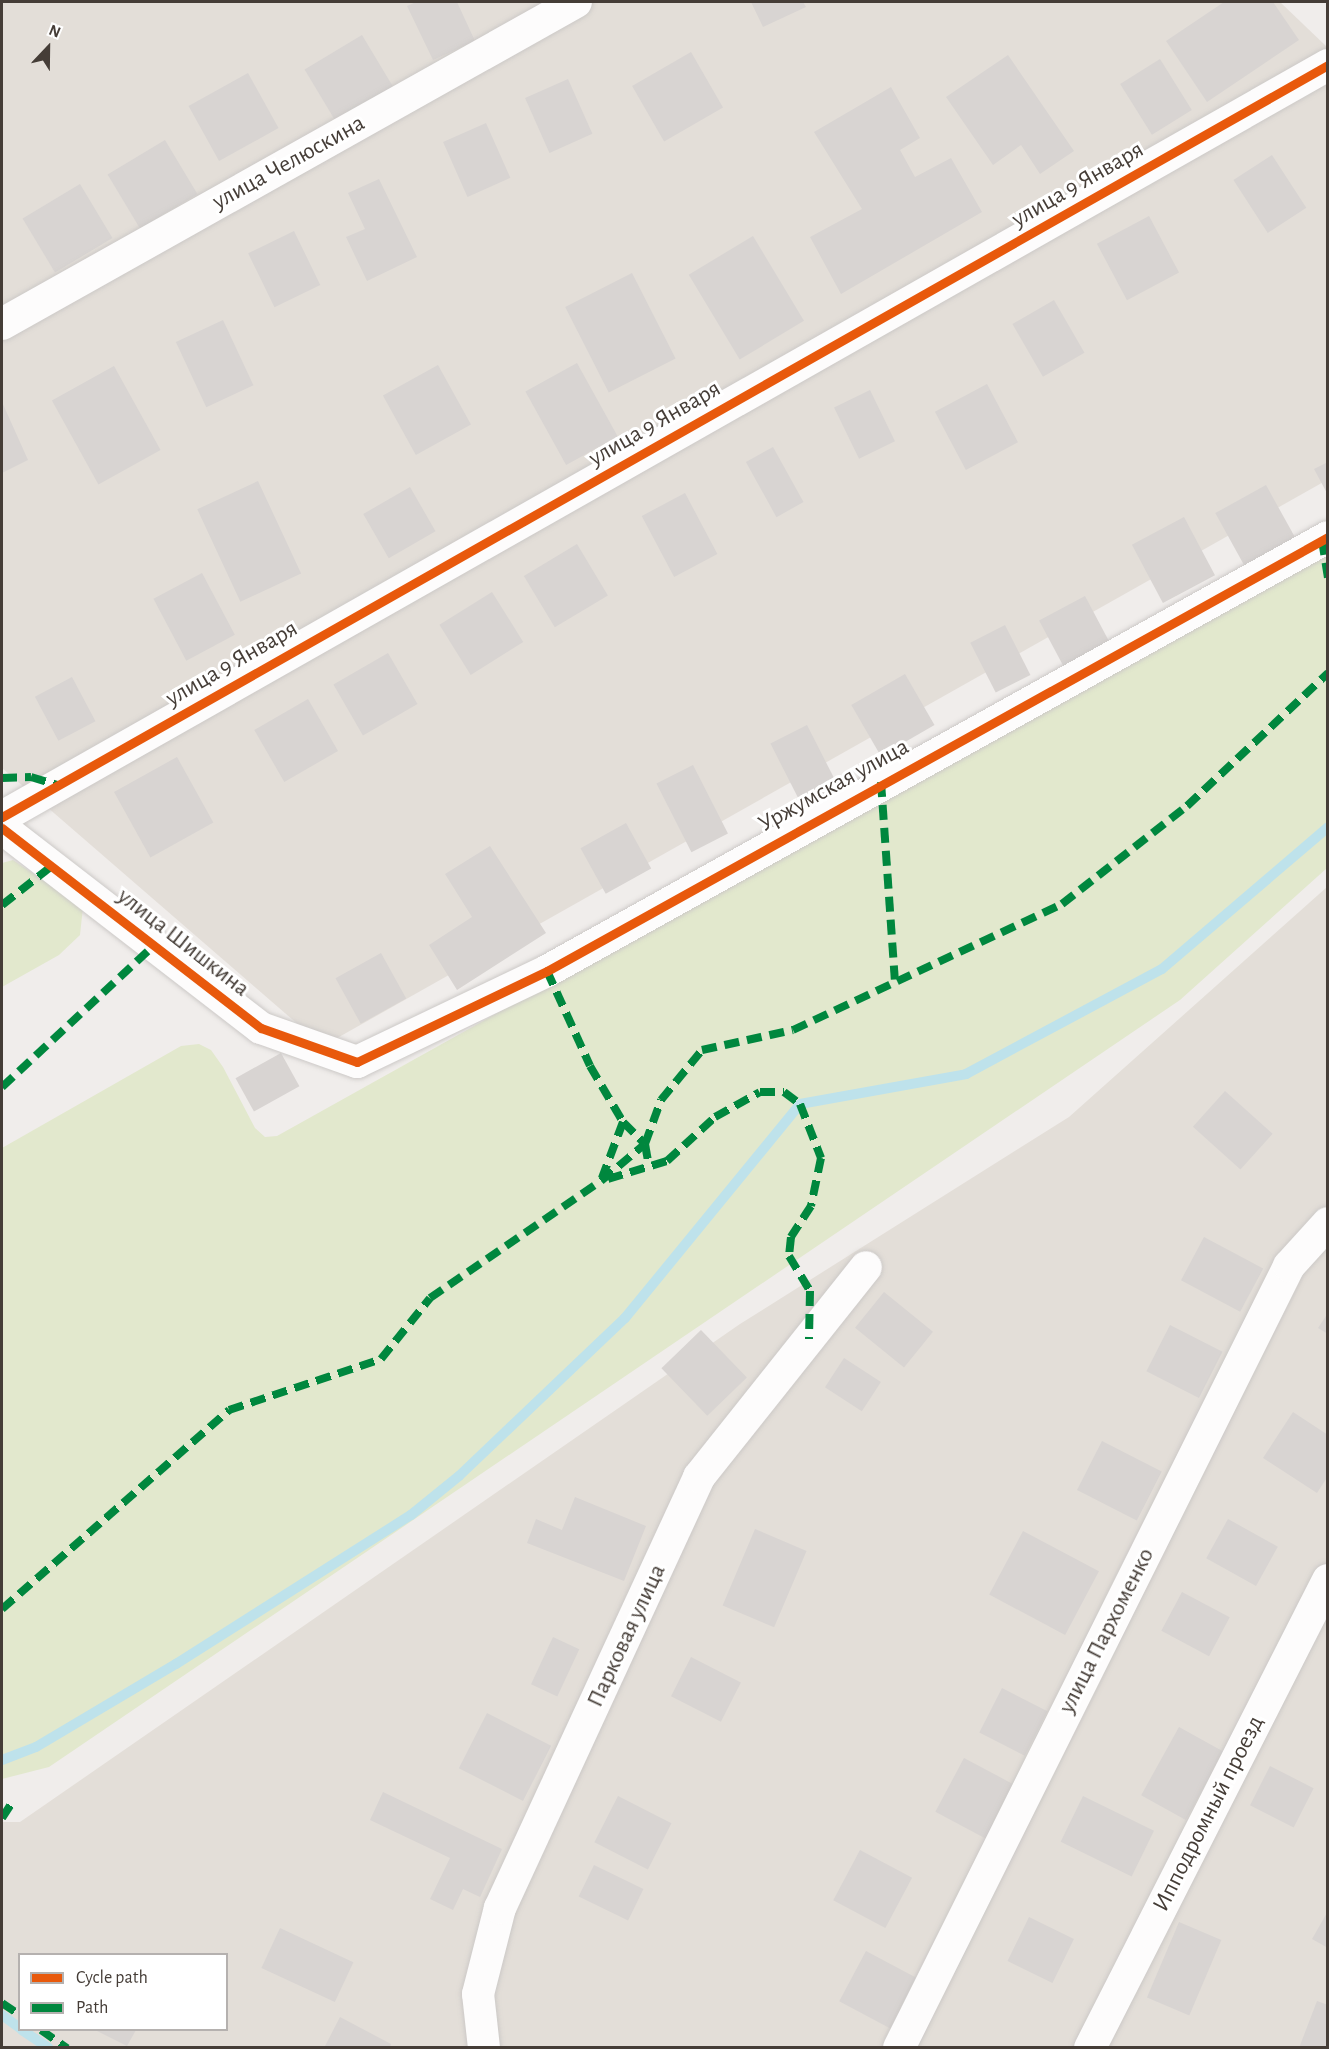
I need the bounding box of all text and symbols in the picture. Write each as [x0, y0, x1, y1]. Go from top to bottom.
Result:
north arrow [18, 18, 78, 78]
text: N [47, 22, 63, 41]
street label: улица Челюскина [208, 109, 370, 217]
street label: улица 9 Января [1007, 136, 1149, 234]
street label: улица 9 Января [584, 375, 726, 473]
street label: улица 9 Января [161, 615, 303, 713]
street label: Уржумская улица [754, 733, 914, 839]
street label: улица Шишкина [111, 882, 255, 1004]
street label: улица Пархоменко [1053, 1544, 1161, 1718]
street label: Парковая улица [581, 1560, 673, 1712]
street label: Ипподромный проезд [1147, 1711, 1271, 1917]
legend [18, 1953, 228, 2031]
text: Cycle path [76, 1969, 148, 1987]
text: Path [76, 1999, 108, 2017]

